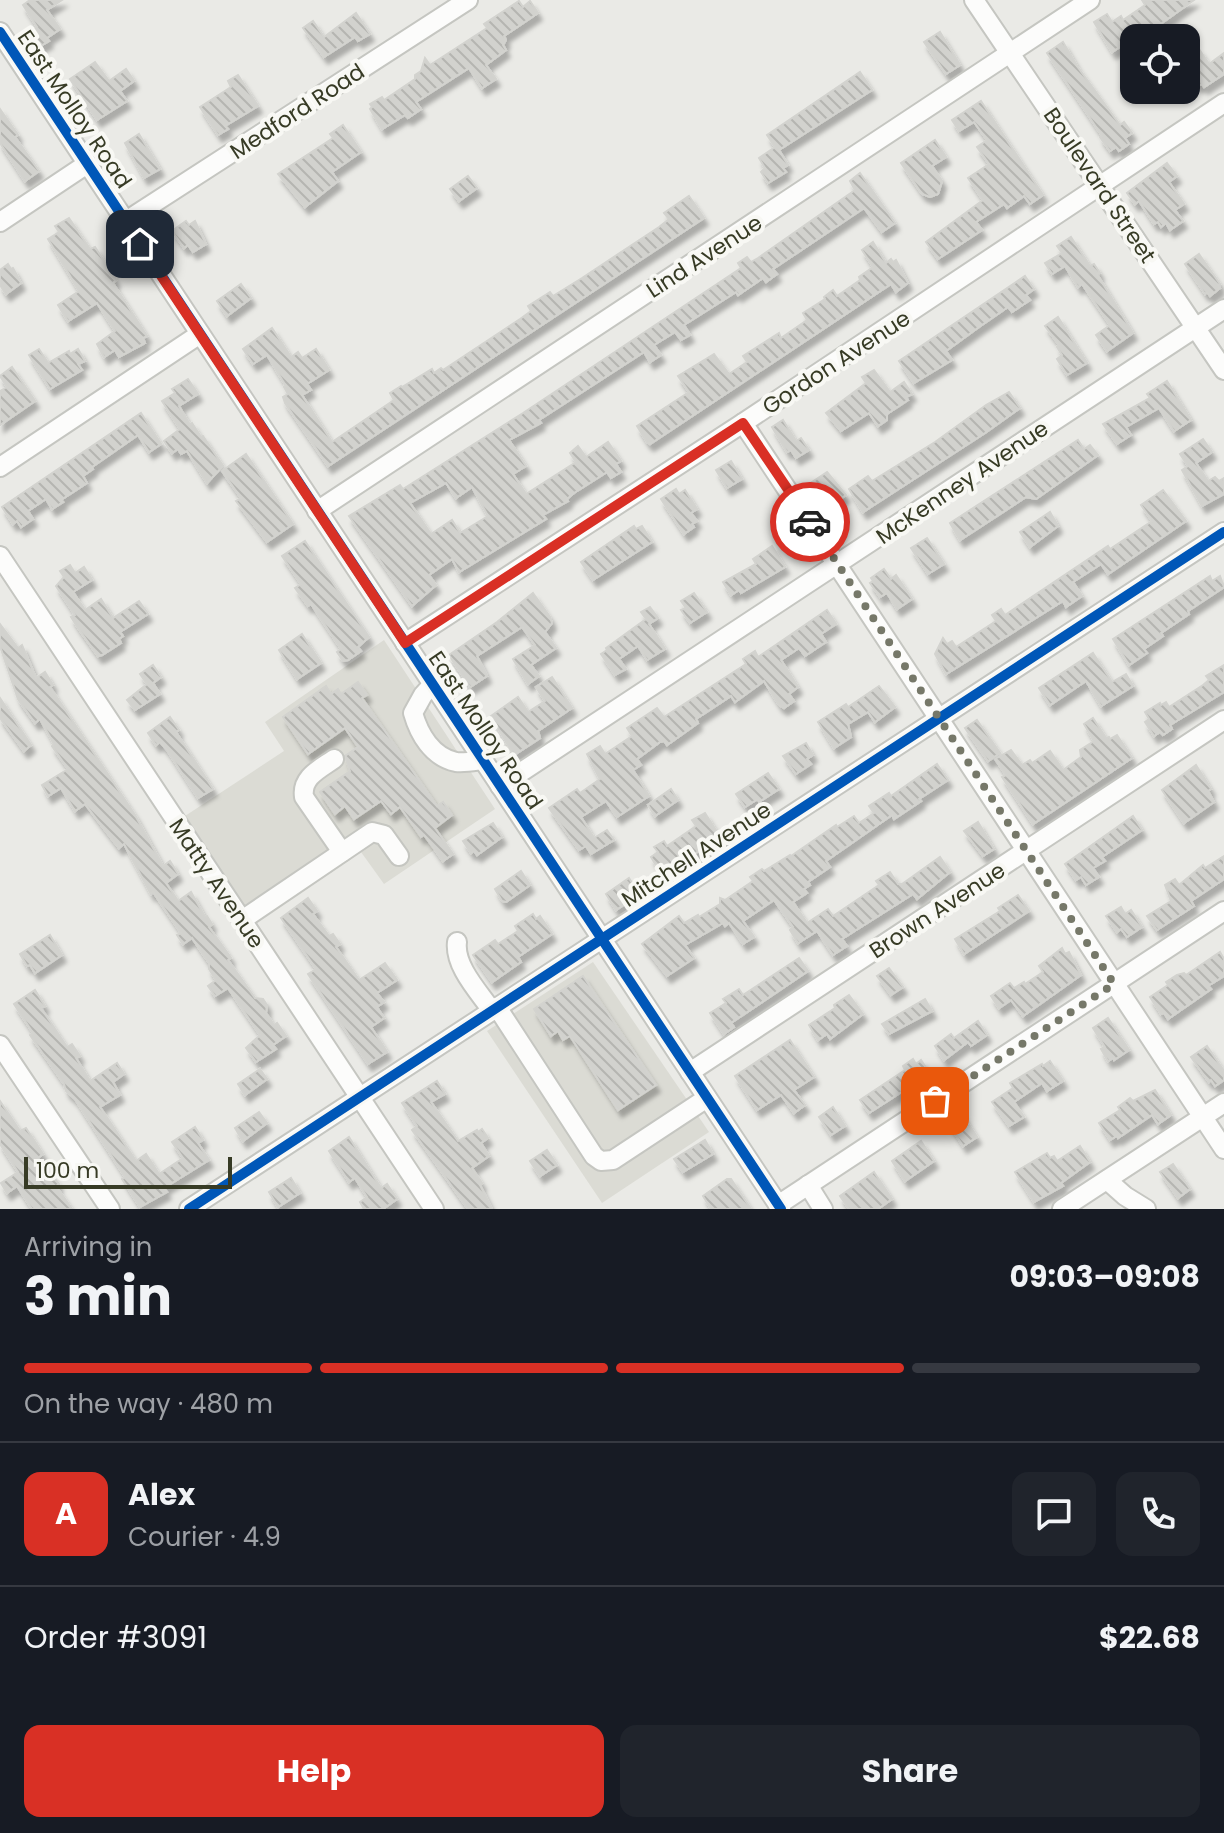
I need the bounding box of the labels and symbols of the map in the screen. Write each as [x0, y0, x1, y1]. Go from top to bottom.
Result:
street label: East Molloy Road [10, 24, 139, 195]
street label: Medford Road [224, 56, 371, 167]
street label: Boulevard Street [1036, 101, 1163, 269]
street label: Lind Avenue [640, 207, 768, 305]
pin [106, 210, 174, 278]
street label: Gordon Avenue [756, 303, 916, 422]
street label: McKenney Avenue [870, 413, 1055, 552]
courier [770, 482, 850, 562]
street label: East Molloy Road [421, 645, 550, 816]
street label: Mitchell Avenue [615, 794, 777, 914]
street label: Matty Avenue [162, 812, 272, 954]
street label: Brown Avenue [863, 855, 1011, 966]
pin [901, 1067, 969, 1135]
scale bar [24, 1153, 232, 1189]

